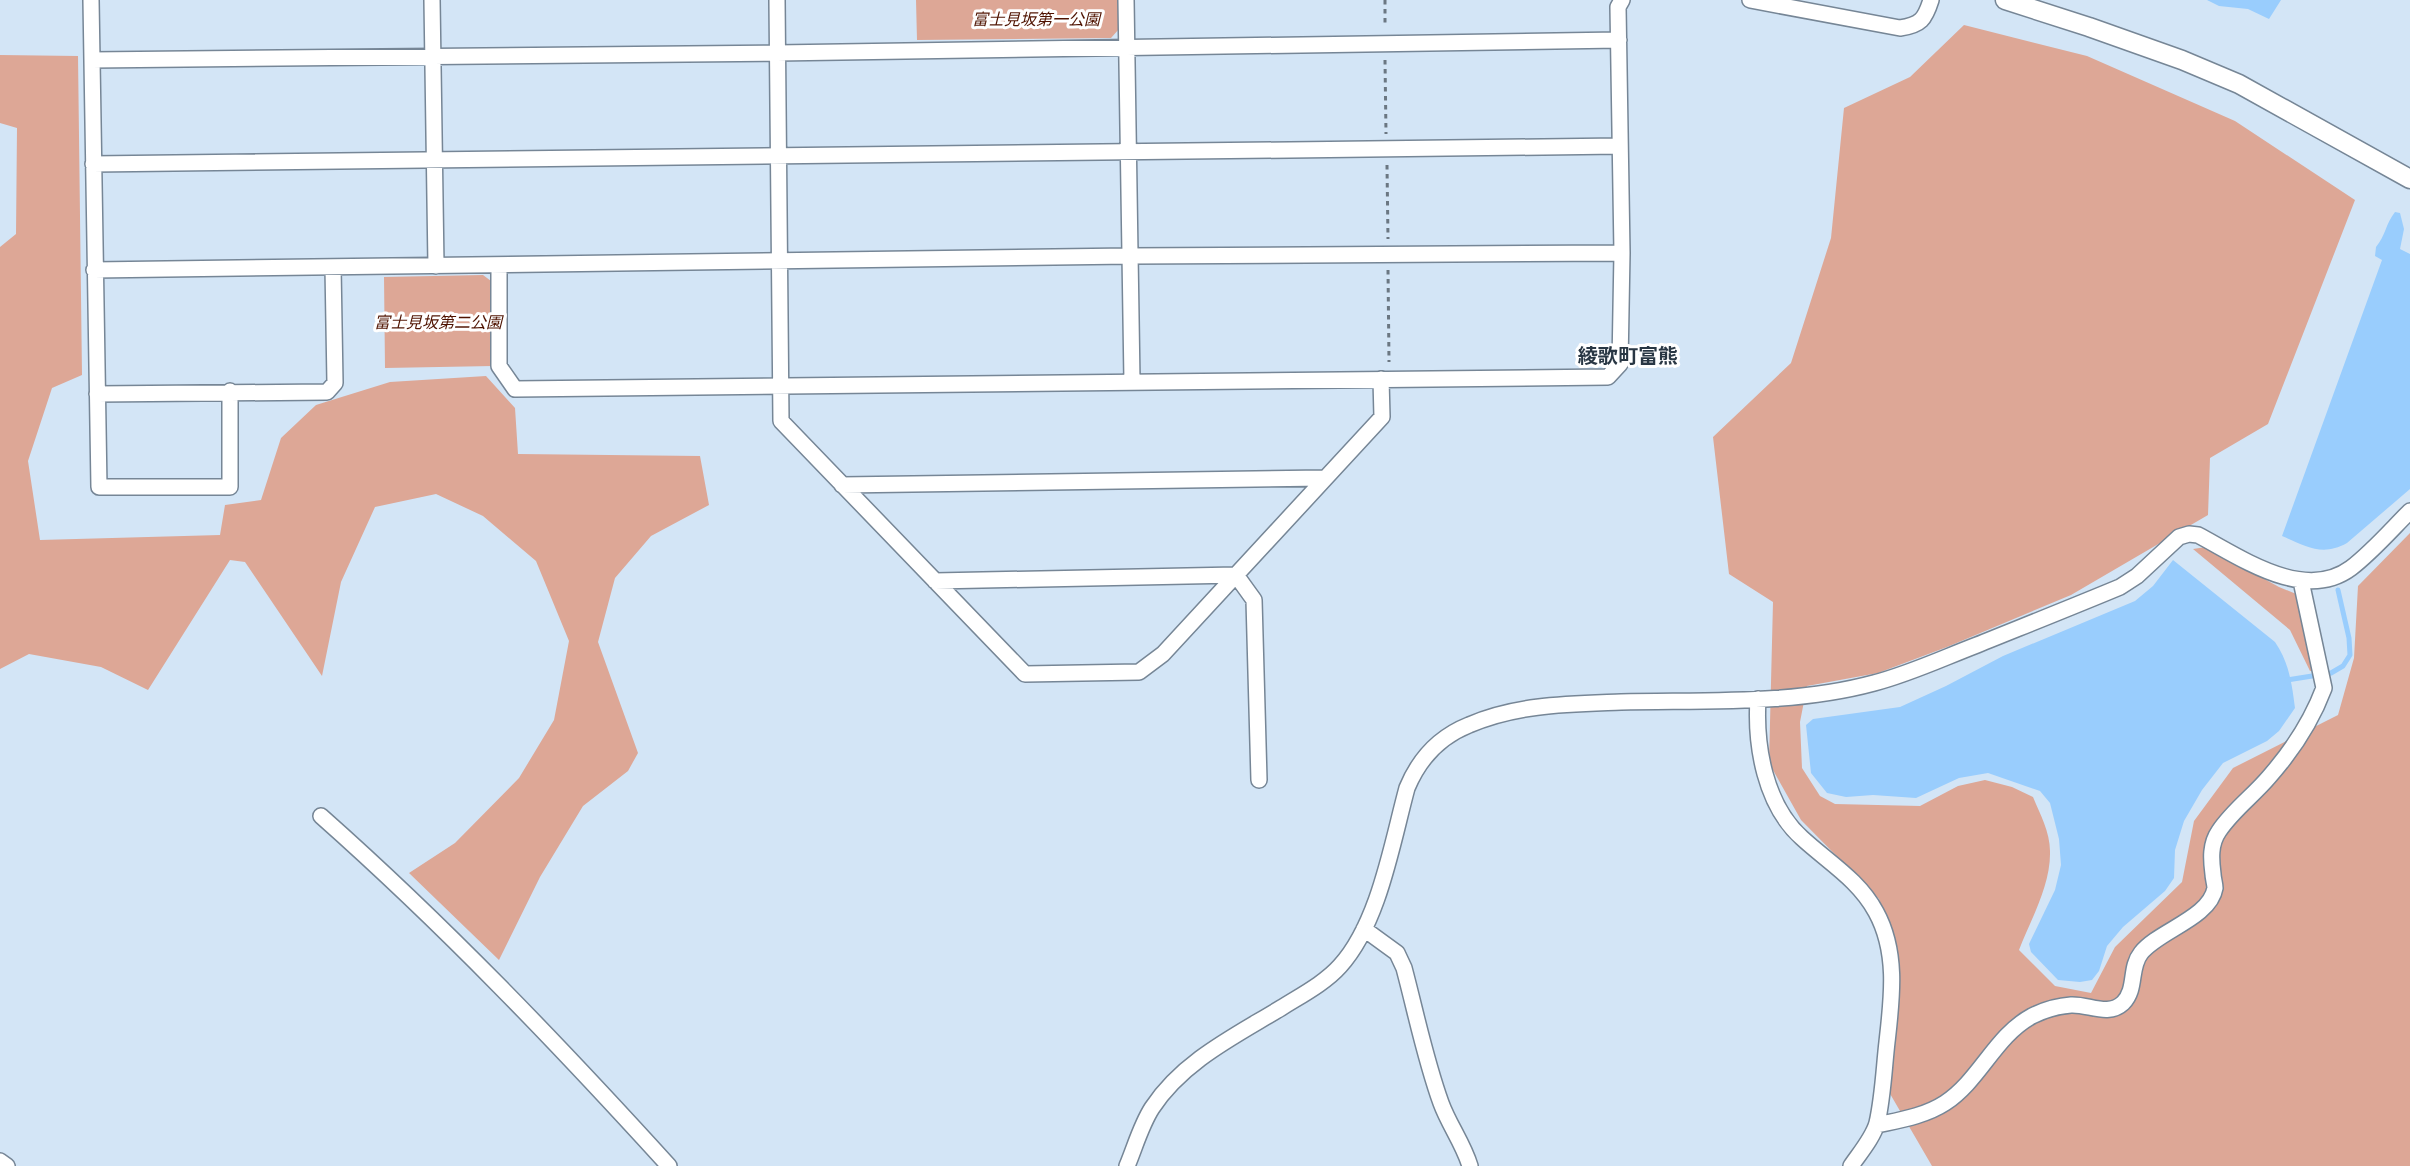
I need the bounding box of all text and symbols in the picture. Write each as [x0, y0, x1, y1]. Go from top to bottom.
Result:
park label: 富士見坂第一公園 [972, 6, 1102, 30]
park label: 富士見坂第二公園 [374, 309, 504, 333]
district label: 綾歌町富熊 [1578, 340, 1678, 369]

